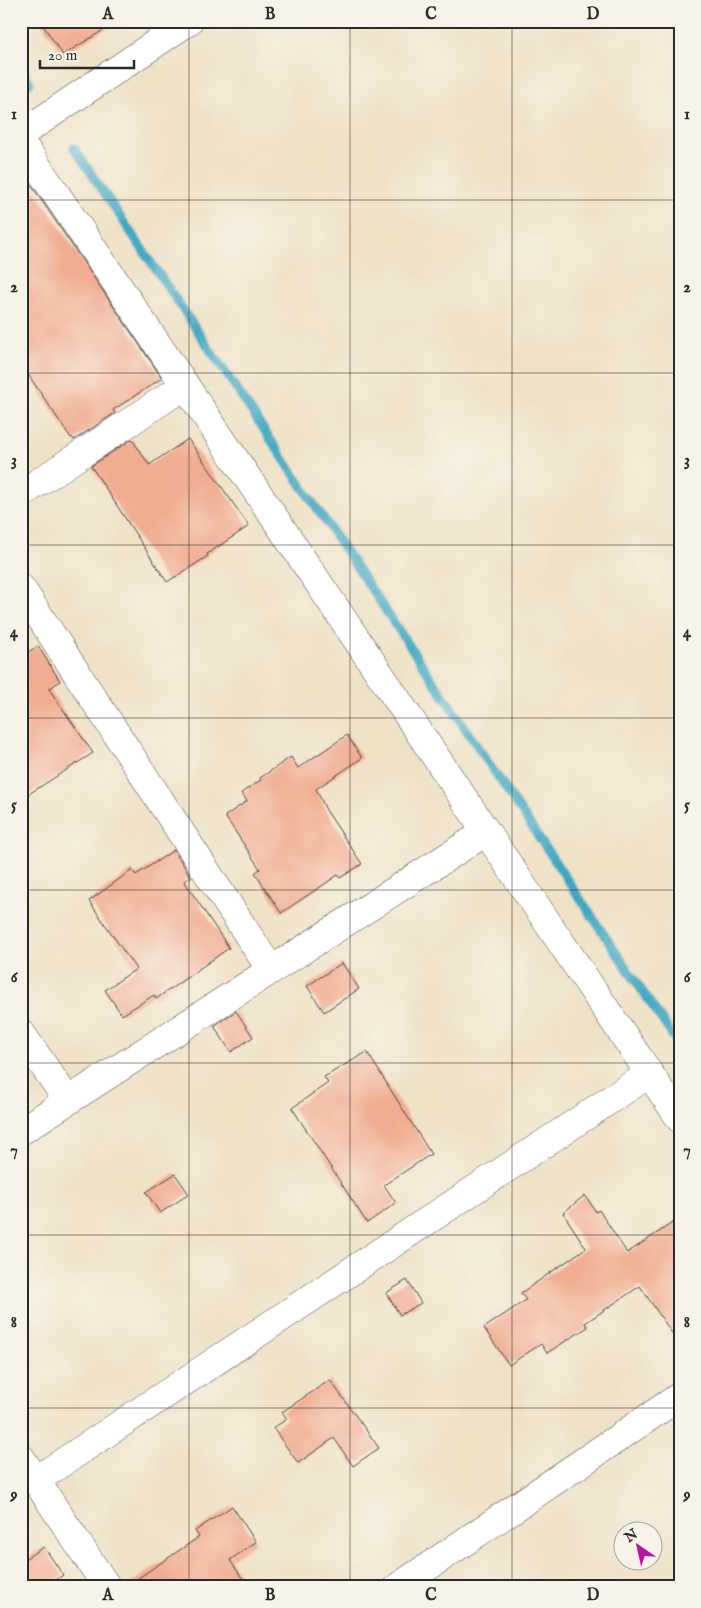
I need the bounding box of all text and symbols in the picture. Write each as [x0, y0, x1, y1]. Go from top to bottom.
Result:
text: A [102, 5, 115, 25]
text: B [265, 5, 276, 25]
text: C [425, 5, 437, 25]
text: D [587, 5, 600, 25]
scale bar [40, 38, 134, 70]
text: 20 m [48, 46, 78, 65]
text: 1 [11, 105, 17, 125]
text: 1 [684, 105, 690, 125]
text: 2 [10, 278, 18, 298]
text: 2 [683, 278, 691, 298]
text: 3 [11, 451, 17, 471]
text: 3 [684, 451, 690, 471]
text: 4 [10, 623, 19, 643]
text: 4 [683, 623, 692, 643]
text: 5 [11, 796, 17, 816]
text: 5 [684, 796, 690, 816]
text: 6 [11, 968, 19, 988]
text: 6 [684, 968, 692, 988]
text: 7 [10, 1141, 18, 1161]
text: 7 [683, 1141, 691, 1161]
text: 8 [11, 1313, 17, 1333]
text: 8 [684, 1313, 690, 1333]
text: 9 [10, 1486, 18, 1506]
text: 9 [683, 1486, 691, 1506]
north arrow [614, 1520, 664, 1570]
text: N [620, 1525, 641, 1547]
text: A [102, 1586, 115, 1606]
text: B [265, 1586, 276, 1606]
text: C [425, 1586, 437, 1606]
text: D [587, 1586, 600, 1606]

